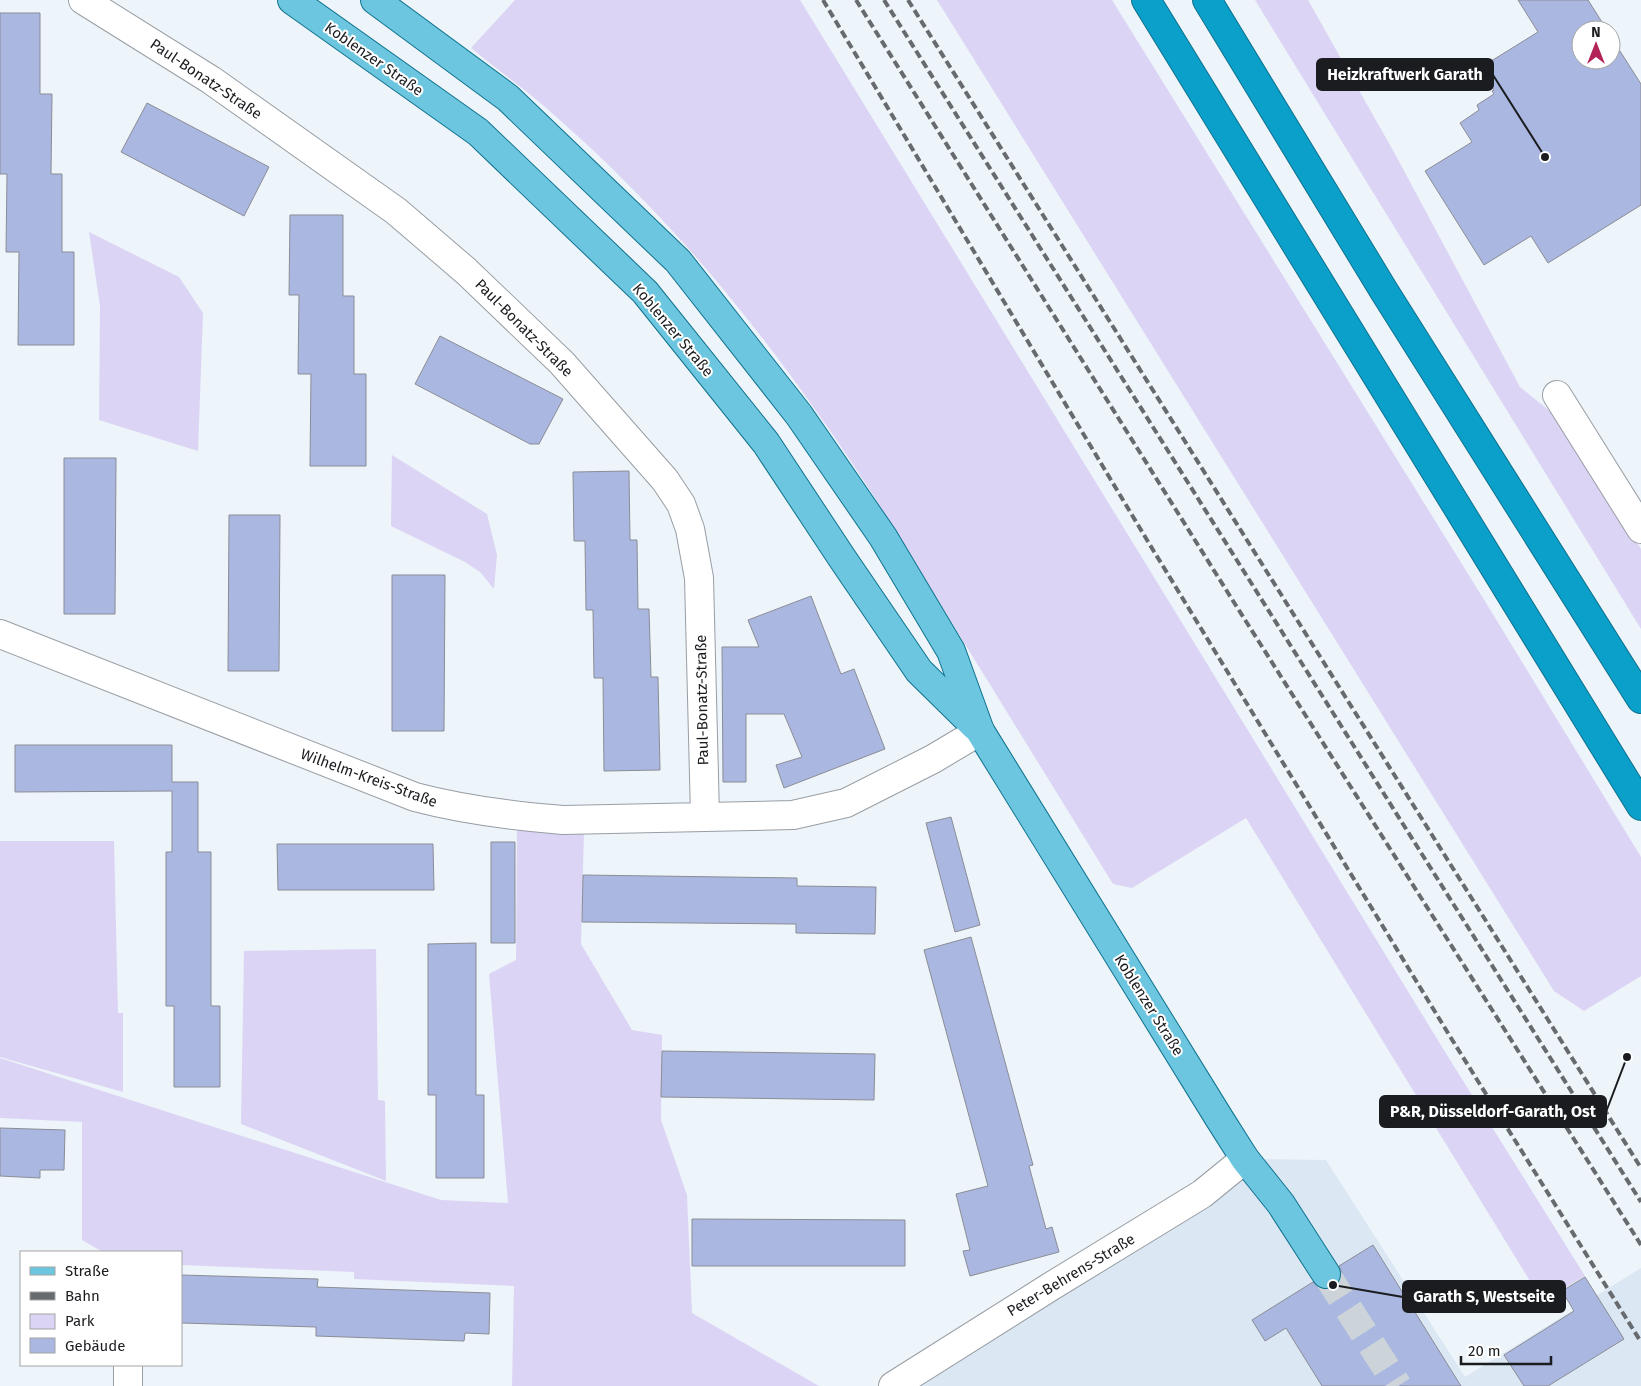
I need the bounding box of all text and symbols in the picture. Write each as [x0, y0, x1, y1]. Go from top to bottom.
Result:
street label: Koblenzer Straße [321, 18, 427, 100]
north arrow [1571, 20, 1621, 70]
text: N [1591, 24, 1601, 41]
street label: Paul-Bonatz-Straße [147, 35, 265, 123]
callout: Heizkraftwerk Garath [1317, 59, 1493, 90]
text: Heizkraftwerk Garath [1327, 65, 1483, 84]
street label: Paul-Bonatz-Straße [471, 275, 577, 381]
street label: Koblenzer Straße [629, 280, 717, 380]
street label: Paul-Bonatz-Straße [692, 634, 712, 766]
street label: Wilhelm-Kreis-Straße [298, 745, 440, 811]
street label: Koblenzer Straße [1111, 951, 1187, 1059]
callout: P&R, Düsseldorf-Garath, Ost [1380, 1096, 1606, 1127]
text: P&R, Düsseldorf-Garath, Ost [1390, 1102, 1597, 1121]
street label: Peter-Behrens-Straße [1004, 1230, 1138, 1320]
legend [20, 1251, 182, 1366]
text: Straße [65, 1262, 109, 1280]
callout: Garath S, Westseite [1403, 1281, 1565, 1312]
text: Bahn [65, 1287, 100, 1305]
text: Garath S, Westseite [1413, 1287, 1555, 1306]
text: Park [65, 1312, 95, 1330]
scale bar [1461, 1334, 1551, 1366]
text: Gebäude [65, 1337, 125, 1355]
text: 20 m [1468, 1342, 1501, 1360]

